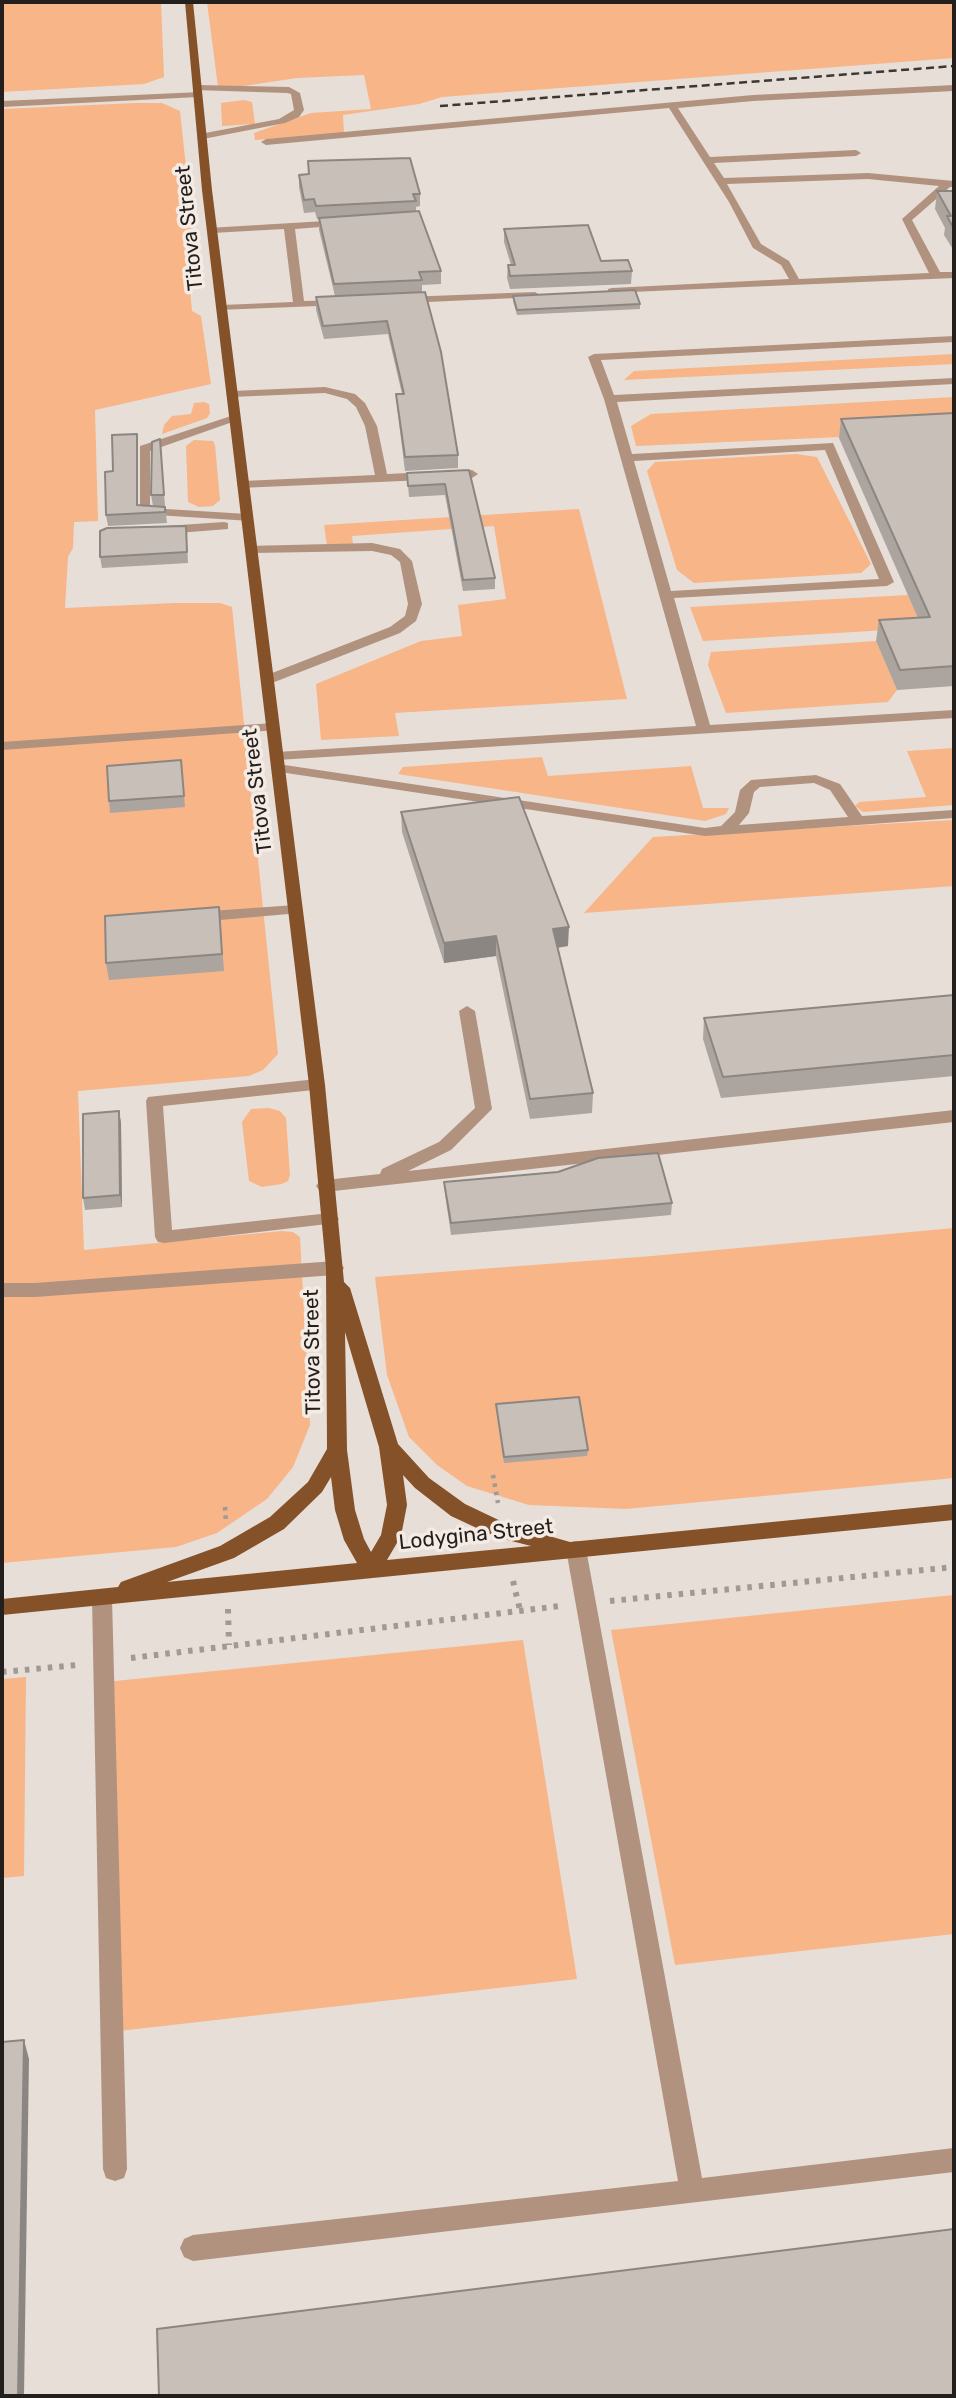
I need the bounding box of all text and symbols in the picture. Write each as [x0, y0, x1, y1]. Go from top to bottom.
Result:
street label: Titova Street [171, 164, 209, 292]
street label: Titova Street [238, 727, 278, 855]
street label: Titova Street [299, 1289, 327, 1415]
street label: Lodygina Street [398, 1514, 554, 1556]

